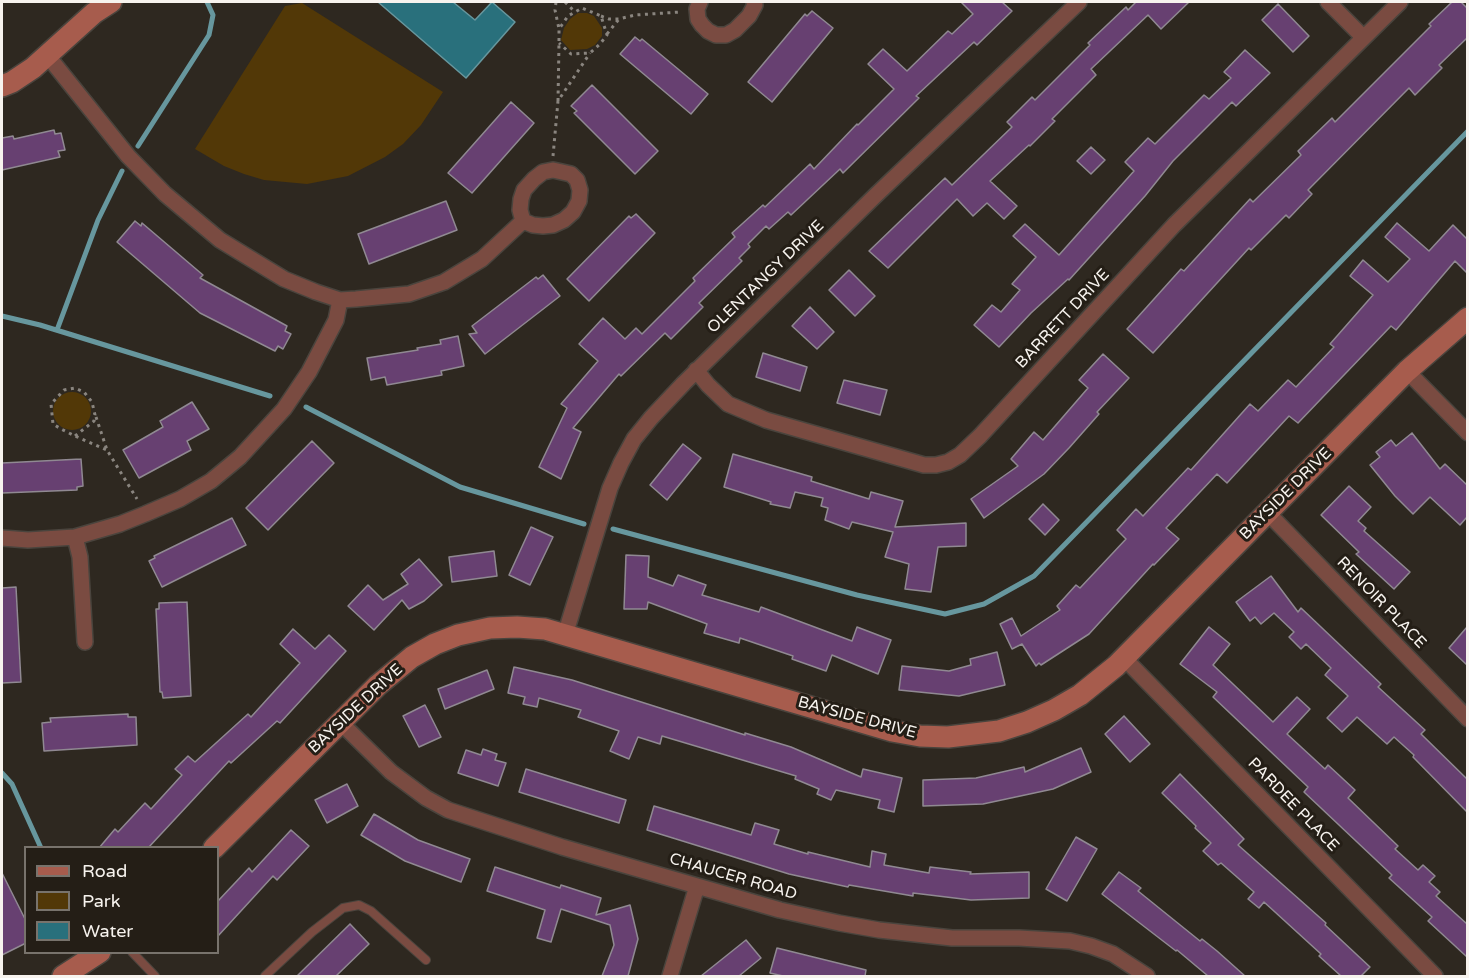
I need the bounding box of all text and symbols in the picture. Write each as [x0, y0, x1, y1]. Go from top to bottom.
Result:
street label: OLENTANGY DRIVE [704, 216, 828, 338]
street label: BARRETT DRIVE [1012, 265, 1114, 373]
street label: BAYSIDE DRIVE [1236, 444, 1336, 544]
street label: RENOIR PLACE [1332, 553, 1430, 653]
street label: BAYSIDE DRIVE [305, 660, 407, 758]
street label: BAYSIDE DRIVE [795, 693, 919, 743]
street label: PARDEE PLACE [1243, 754, 1343, 856]
legend [24, 846, 219, 954]
street label: CHAUCER ROAD [667, 850, 799, 904]
text: Road [82, 860, 127, 882]
text: Park [82, 890, 120, 912]
text: Water [82, 920, 133, 942]

